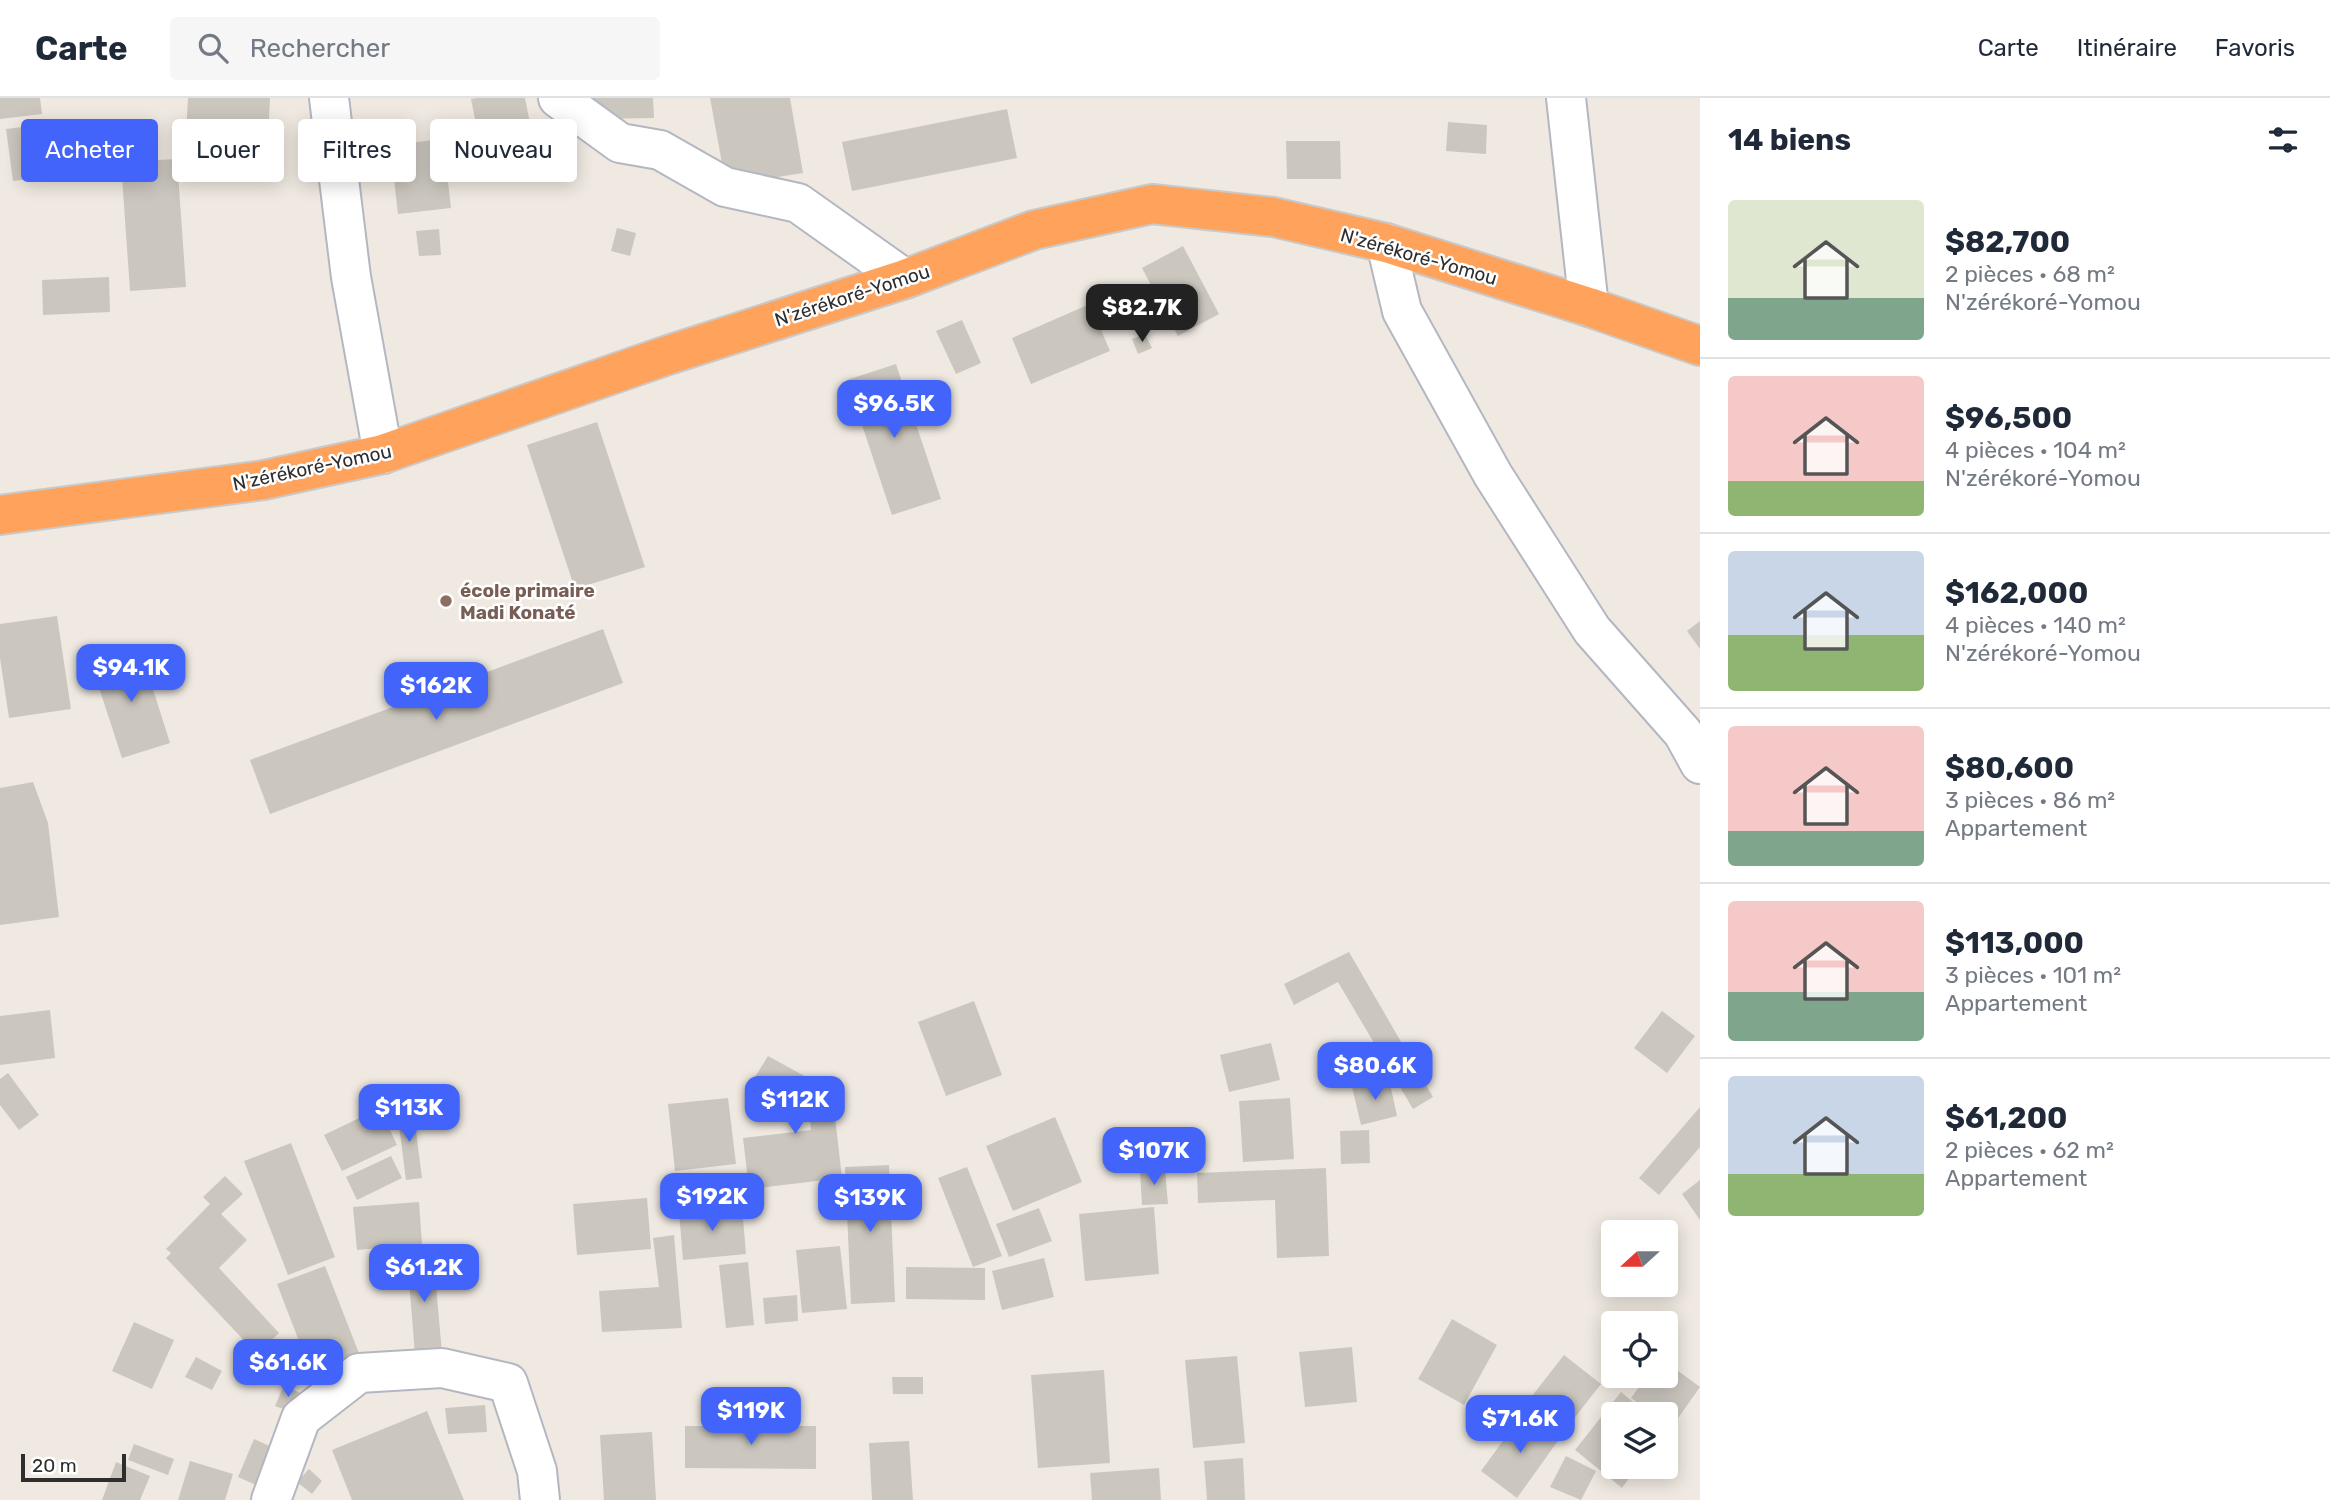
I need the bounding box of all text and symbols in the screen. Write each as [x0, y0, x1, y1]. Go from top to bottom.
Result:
search box [170, 17, 660, 80]
text: Carte [35, 29, 128, 68]
icon: search [194, 29, 232, 67]
text: Rechercher [250, 33, 390, 64]
text: Carte [1978, 34, 2039, 62]
text: Itinéraire [2077, 34, 2177, 62]
text: Favoris [2215, 34, 2295, 62]
chip: Acheter [21, 119, 158, 182]
chip: Louer [172, 119, 284, 182]
chip: Filtres [298, 119, 416, 182]
chip: Nouveau [430, 119, 577, 182]
icon: filters [2264, 121, 2302, 159]
text: 14 biens [1728, 122, 1851, 158]
street label: N'zérékoré-Yomou [1338, 223, 1500, 290]
text: $82,700 [1945, 224, 2070, 260]
icon: home [1784, 228, 1868, 312]
street label: N'zérékoré-Yomou [772, 260, 933, 331]
text: 2 pièces · 68 m² [1945, 260, 2115, 288]
pin: $82.7K [1085, 285, 1199, 344]
text: N'zérékoré-Yomou [1945, 288, 2141, 316]
text: $82.7K [1102, 293, 1182, 321]
pin: $96.5K [837, 380, 951, 440]
text: $96.5K [853, 389, 935, 417]
text: $96,500 [1945, 400, 2072, 436]
icon: home [1784, 404, 1868, 488]
text: 4 pièces · 104 m² [1945, 436, 2126, 464]
street label: N'zérékoré-Yomou [231, 439, 394, 496]
text: N'zérékoré-Yomou [1945, 464, 2141, 492]
text: $162,000 [1945, 575, 2088, 611]
place label: école primaire Madi Konaté [460, 579, 595, 624]
icon: home [1784, 579, 1868, 663]
marker: école primaire Madi Konaté [438, 593, 454, 609]
text: 4 pièces · 140 m² [1945, 611, 2126, 639]
text: N'zérékoré-Yomou [1945, 639, 2141, 667]
pin: $94.1K [74, 644, 188, 704]
text: $94.1K [92, 653, 170, 681]
pin: $162K [387, 662, 485, 722]
text: $162K [400, 671, 472, 699]
text: $80,600 [1945, 750, 2074, 786]
icon: home [1784, 754, 1868, 838]
text: 3 pièces · 86 m² [1945, 786, 2115, 814]
text: Appartement [1945, 814, 2087, 842]
text: $113,000 [1945, 925, 2084, 961]
icon: home [1784, 929, 1868, 1013]
text: 3 pièces · 101 m² [1945, 961, 2121, 989]
text: Appartement [1945, 989, 2087, 1017]
pin: $80.6K [1318, 1042, 1432, 1102]
text: $80.6K [1333, 1051, 1417, 1079]
pin: $112K [746, 1076, 844, 1136]
pin: $113K [360, 1084, 458, 1144]
text: $112K [761, 1085, 829, 1113]
text: $113K [375, 1093, 443, 1121]
text: $61,200 [1945, 1100, 2067, 1136]
icon: home [1784, 1104, 1868, 1188]
pin: $107K [1105, 1128, 1203, 1187]
text: $107K [1119, 1136, 1189, 1164]
text: 2 pièces · 62 m² [1945, 1136, 2114, 1164]
text: Appartement [1945, 1164, 2087, 1192]
pin: $192K [663, 1174, 761, 1233]
pin: $139K [821, 1174, 919, 1234]
text: $192K [676, 1182, 748, 1210]
text: $139K [834, 1183, 906, 1211]
north arrow [1601, 1220, 1678, 1297]
map controls [1601, 1220, 1678, 1479]
pin: $61.2K [367, 1244, 481, 1304]
text: $61.2K [385, 1253, 463, 1281]
button: locate [1601, 1311, 1678, 1388]
pin: $61.6K [231, 1340, 345, 1399]
text: $61.6K [249, 1348, 327, 1376]
pin: $119K [702, 1388, 800, 1447]
text: $119K [717, 1396, 785, 1424]
pin: $71.6K [1463, 1396, 1577, 1455]
button: layers [1601, 1402, 1678, 1479]
text: $71.6K [1482, 1404, 1558, 1432]
scale bar [21, 1451, 126, 1483]
text: 20 m [32, 1454, 77, 1477]

